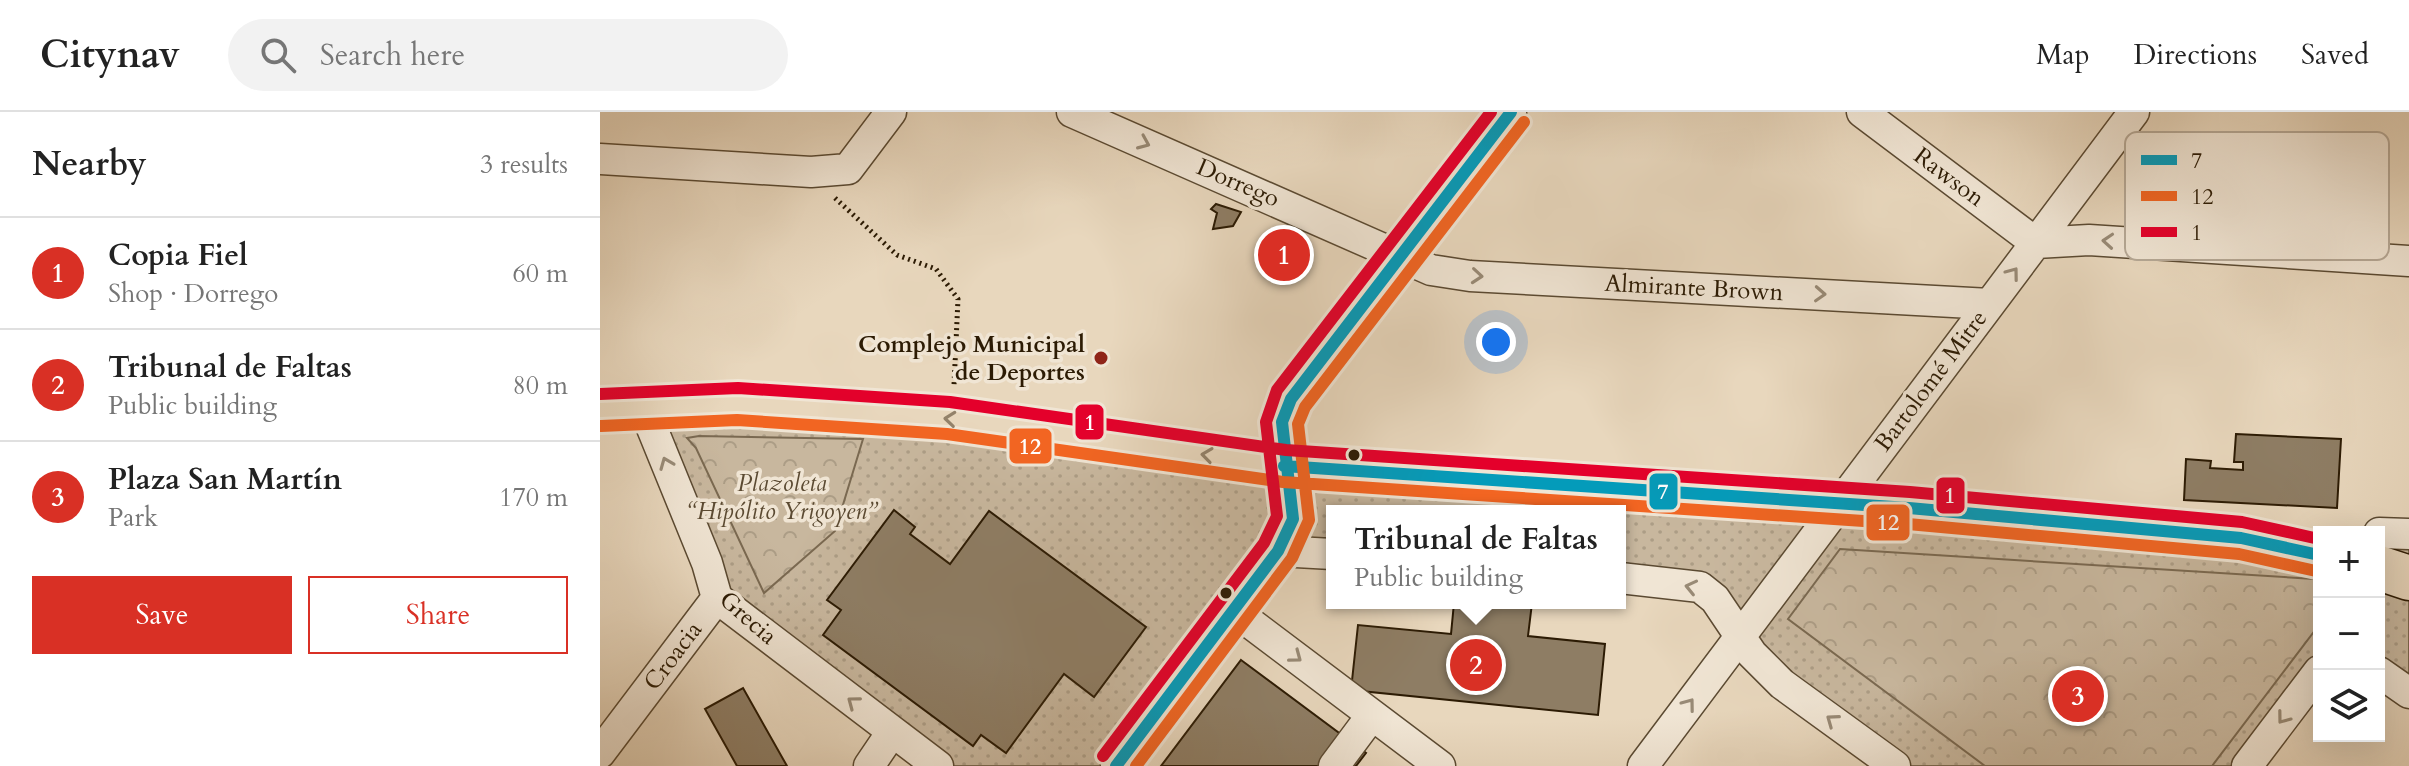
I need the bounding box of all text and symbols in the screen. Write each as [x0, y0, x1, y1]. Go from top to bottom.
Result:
search box [228, 19, 788, 91]
text: Citynav [40, 29, 180, 81]
icon: search [256, 33, 300, 77]
text: Search here [320, 35, 465, 76]
text: Map [2036, 36, 2090, 74]
text: Directions [2134, 36, 2257, 74]
text: Saved [2301, 36, 2369, 74]
legend [2125, 132, 2389, 260]
one-way arrow [1136, 133, 1150, 149]
street label: Rawson [1907, 139, 1992, 215]
text: Nearby [32, 141, 147, 187]
text: 7 [2191, 146, 2202, 176]
text: 3 results [480, 147, 568, 182]
street label: Dorrego [1191, 151, 1285, 215]
text: 12 [2191, 182, 2214, 212]
text: 1 [2191, 218, 2202, 248]
pin: 1 [1258, 225, 1310, 285]
one-way arrow [2101, 233, 2114, 250]
text: Copia Fiel [108, 235, 248, 276]
text: 1 [51, 256, 65, 291]
text: 60 m [512, 256, 568, 291]
one-way arrow [1471, 267, 1484, 284]
street label: Almirante Brown [1604, 267, 1785, 309]
one-way arrow [2003, 267, 2017, 282]
text: Shop · Dorrego [108, 276, 278, 311]
one-way arrow [1814, 285, 1827, 302]
street label: Bartolomé Mitre [1867, 303, 1995, 459]
your location [1476, 322, 1516, 362]
place label: Complejo Municipal de Deportes [858, 328, 1085, 389]
text: Tribunal de Faltas [108, 347, 352, 388]
marker: Complejo Municipal de Deportes [1092, 349, 1110, 367]
text: 2 [51, 368, 65, 403]
text: 80 m [512, 368, 568, 403]
text: Public building [108, 388, 277, 423]
line badge: 1 [1074, 403, 1105, 441]
text: 1 [1084, 408, 1096, 438]
one-way arrow [943, 410, 956, 427]
line badge: 12 [1008, 427, 1053, 465]
text: 12 [1019, 432, 1041, 462]
one-way arrow [1200, 447, 1214, 464]
unlabelled marker [1346, 447, 1362, 463]
one-way arrow [659, 457, 676, 471]
text: Plaza San Martín [108, 459, 342, 500]
park label: Plazoleta “Hipólito Yrigoyen” [688, 467, 879, 528]
line badge: 7 [1648, 472, 1679, 511]
line badge: 1 [1935, 476, 1966, 515]
text: 7 [1657, 477, 1669, 507]
text: 3 [51, 480, 65, 515]
text: 170 m [499, 480, 568, 515]
text: 1 [1944, 481, 1956, 511]
text: Park [108, 500, 158, 535]
line badge: 12 [1865, 503, 1911, 542]
popup [1326, 505, 1626, 609]
text: 12 [1877, 508, 1899, 538]
text: Tribunal de Faltas [1354, 519, 1598, 560]
map controls [2313, 526, 2385, 742]
button: + [2313, 526, 2385, 598]
text: Public building [1354, 560, 1523, 595]
button: Save [32, 576, 292, 654]
button: Share [308, 576, 568, 654]
one-way arrow [1685, 579, 1698, 596]
street label: Grecia [712, 584, 784, 653]
unlabelled marker [1218, 585, 1234, 601]
button: − [2313, 598, 2385, 670]
street label: Croacia [636, 614, 710, 697]
pin: 2 [1450, 635, 1502, 695]
one-way arrow [1287, 648, 1301, 662]
pin: 3 [2052, 666, 2104, 726]
button: layers [2313, 670, 2385, 742]
one-way arrow [847, 698, 862, 712]
one-way arrow [1680, 698, 1694, 712]
one-way arrow [2279, 710, 2293, 724]
one-way arrow [1826, 715, 1840, 730]

